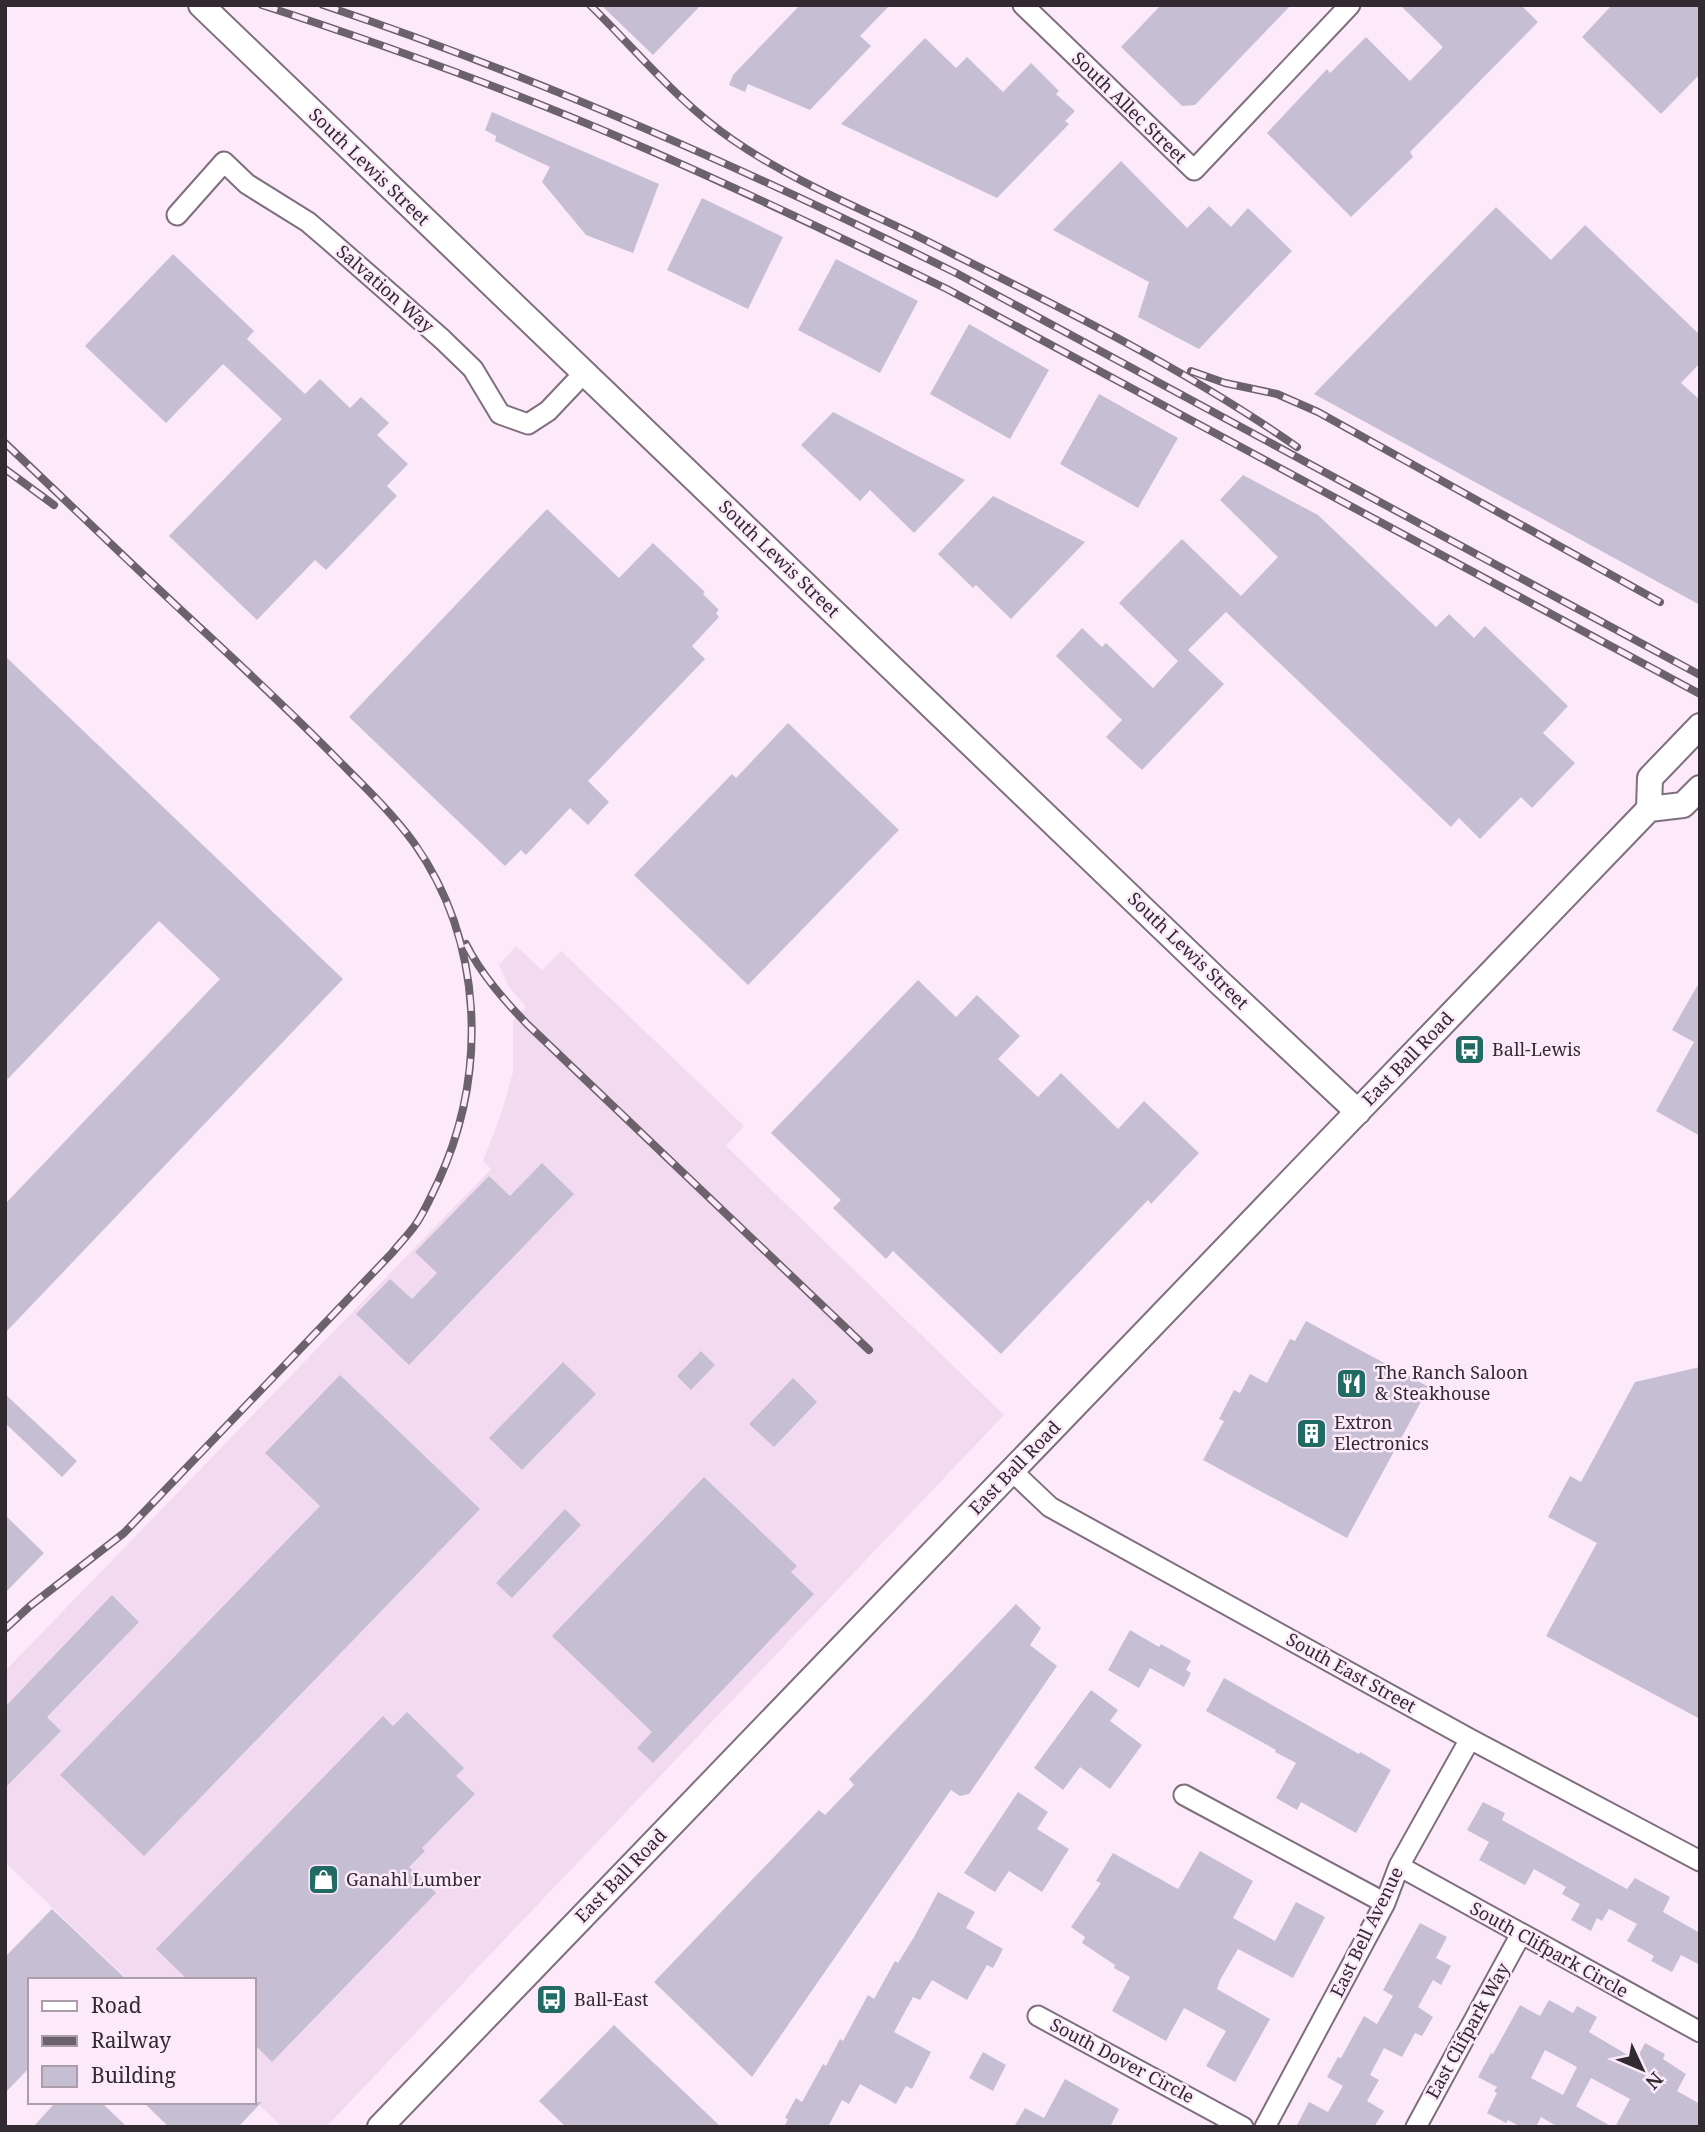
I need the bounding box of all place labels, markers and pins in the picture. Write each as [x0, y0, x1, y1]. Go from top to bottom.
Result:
bus stop icon: Ball-Lewis [1452, 1033, 1486, 1067]
place label: Ball-Lewis [1492, 1037, 1581, 1061]
place label: The Ranch Saloon & Steakhouse [1375, 1360, 1529, 1405]
restaurant icon: The Ranch Saloon & Steakhouse [1335, 1366, 1369, 1400]
place label: Extron Electronics [1334, 1410, 1429, 1455]
building icon: Extron Electronics [1294, 1416, 1328, 1450]
shop icon: Ganahl Lumber [306, 1863, 340, 1897]
place label: Ganahl Lumber [346, 1867, 482, 1891]
bus stop icon: Ball-East [534, 1983, 568, 2017]
place label: Ball-East [574, 1987, 648, 2011]

